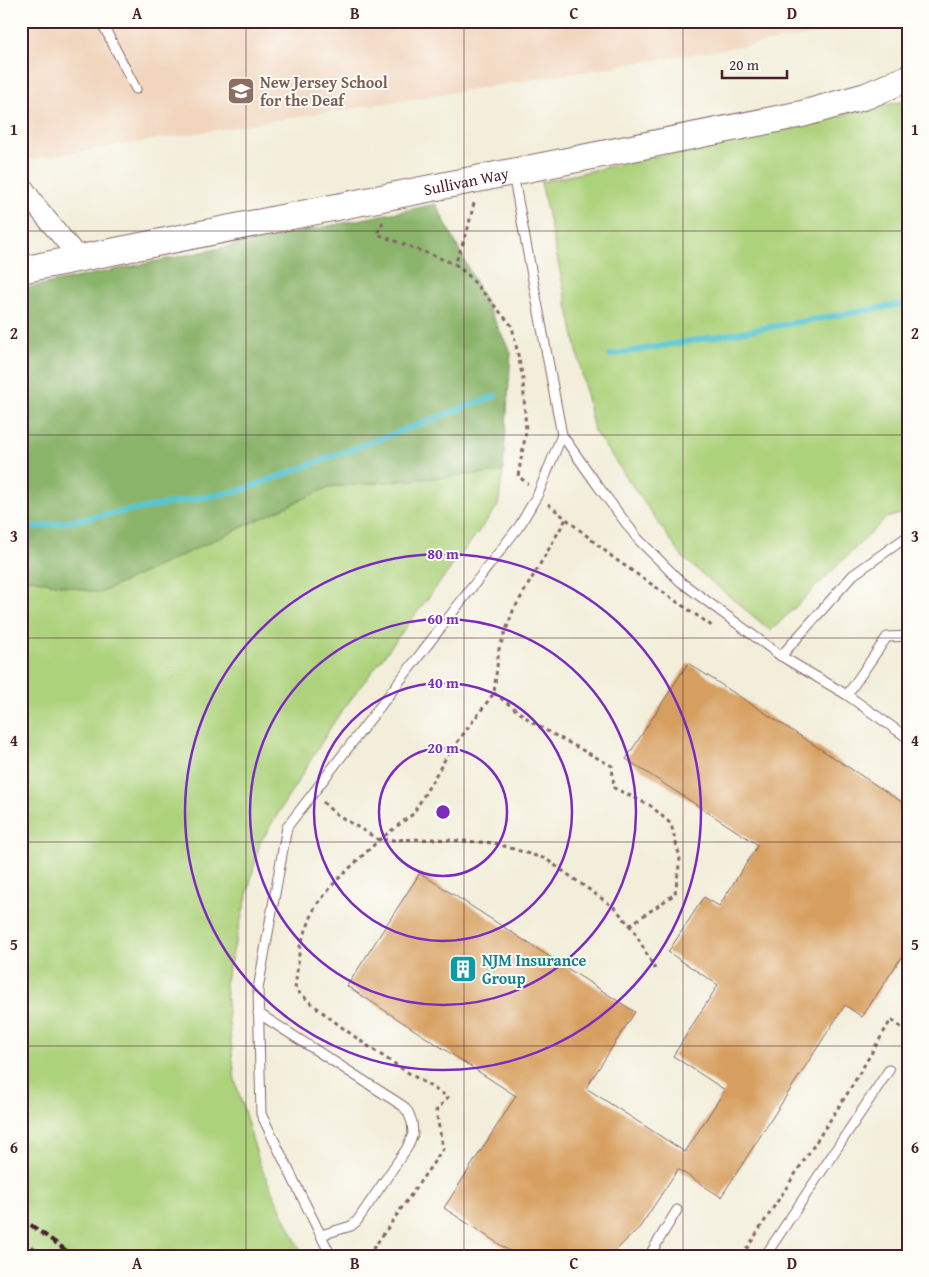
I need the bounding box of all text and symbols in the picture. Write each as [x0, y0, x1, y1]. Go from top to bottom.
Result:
text: A [132, 1, 143, 25]
text: B [350, 1, 360, 25]
text: C [569, 1, 579, 25]
text: D [787, 1, 797, 25]
scale bar [722, 48, 786, 80]
text: 20 m [729, 54, 760, 75]
place label: New Jersey School for the Deaf [260, 70, 388, 112]
school or university icon: New Jersey School for the Deaf [226, 76, 256, 106]
text: 1 [10, 117, 18, 141]
text: 1 [911, 117, 919, 141]
street label: Sullivan Way [422, 161, 511, 201]
text: 2 [10, 321, 18, 345]
text: 2 [911, 321, 919, 345]
text: 3 [10, 524, 18, 548]
text: 3 [911, 524, 919, 548]
text: 80 m [427, 543, 459, 564]
text: 60 m [427, 608, 459, 629]
text: 40 m [427, 672, 459, 693]
text: 4 [10, 728, 18, 752]
text: 4 [911, 728, 919, 752]
text: 20 m [427, 737, 459, 758]
centre of rings [434, 803, 452, 821]
text: 5 [10, 932, 18, 956]
text: 5 [911, 932, 919, 956]
place label: NJM Insurance Group [482, 948, 587, 990]
building icon: NJM Insurance Group [448, 954, 478, 984]
text: 6 [10, 1135, 18, 1159]
text: 6 [911, 1135, 919, 1159]
text: A [132, 1251, 143, 1275]
text: B [350, 1251, 360, 1275]
text: C [569, 1251, 579, 1275]
text: D [787, 1251, 797, 1275]

